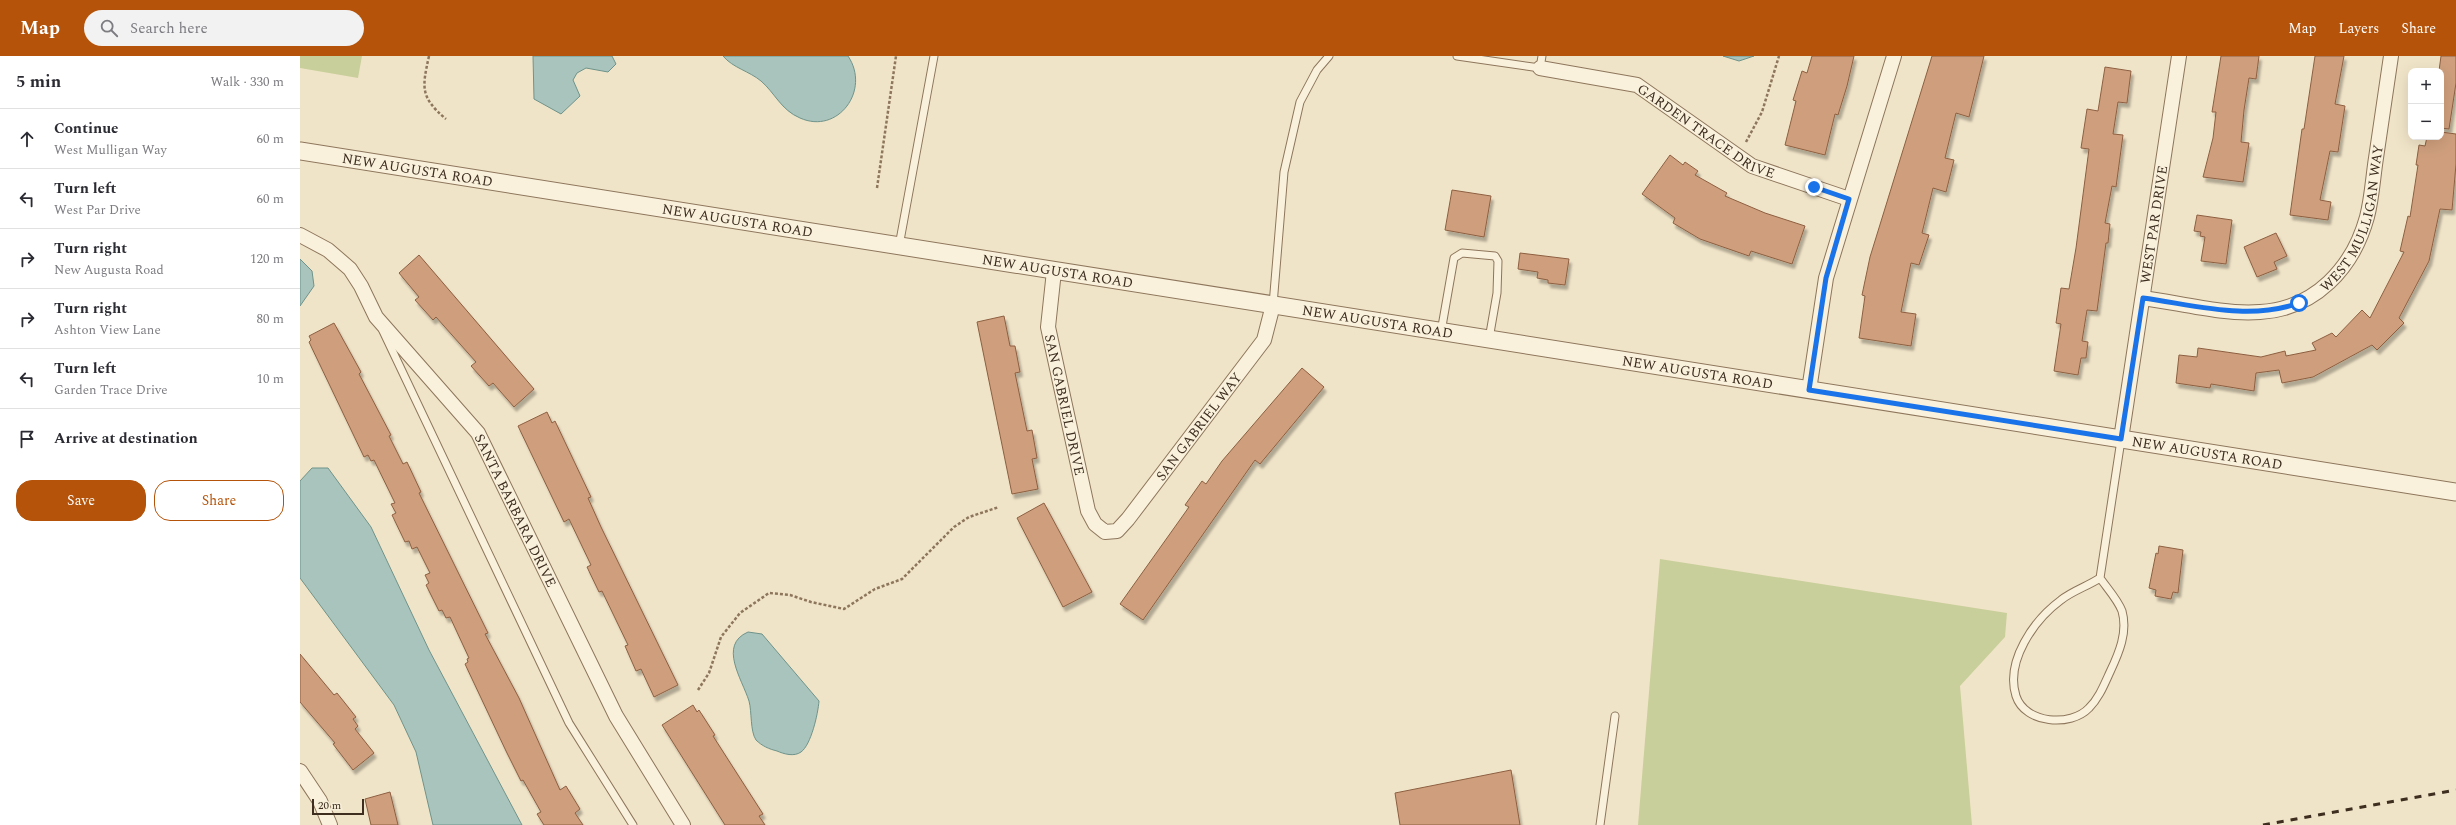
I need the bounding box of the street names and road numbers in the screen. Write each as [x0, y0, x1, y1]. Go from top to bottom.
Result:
street label: GARDEN TRACE DRIVE [1633, 78, 1778, 184]
street label: WEST MULLIGAN WAY [2315, 143, 2389, 297]
street label: NEW AUGUSTA ROAD [341, 148, 494, 192]
street label: WEST PAR DRIVE [2135, 164, 2173, 285]
street label: NEW AUGUSTA ROAD [661, 198, 814, 243]
street label: NEW AUGUSTA ROAD [981, 249, 1134, 294]
street label: NEW AUGUSTA ROAD [1301, 300, 1454, 344]
street label: SAN GABRIEL DRIVE [1039, 332, 1090, 478]
street label: NEW AUGUSTA ROAD [1621, 350, 1775, 395]
street label: SAN GABRIEL WAY [1151, 368, 1247, 485]
street label: SANTA BARBARA DRIVE [469, 430, 562, 591]
street label: NEW AUGUSTA ROAD [2130, 431, 2284, 475]

